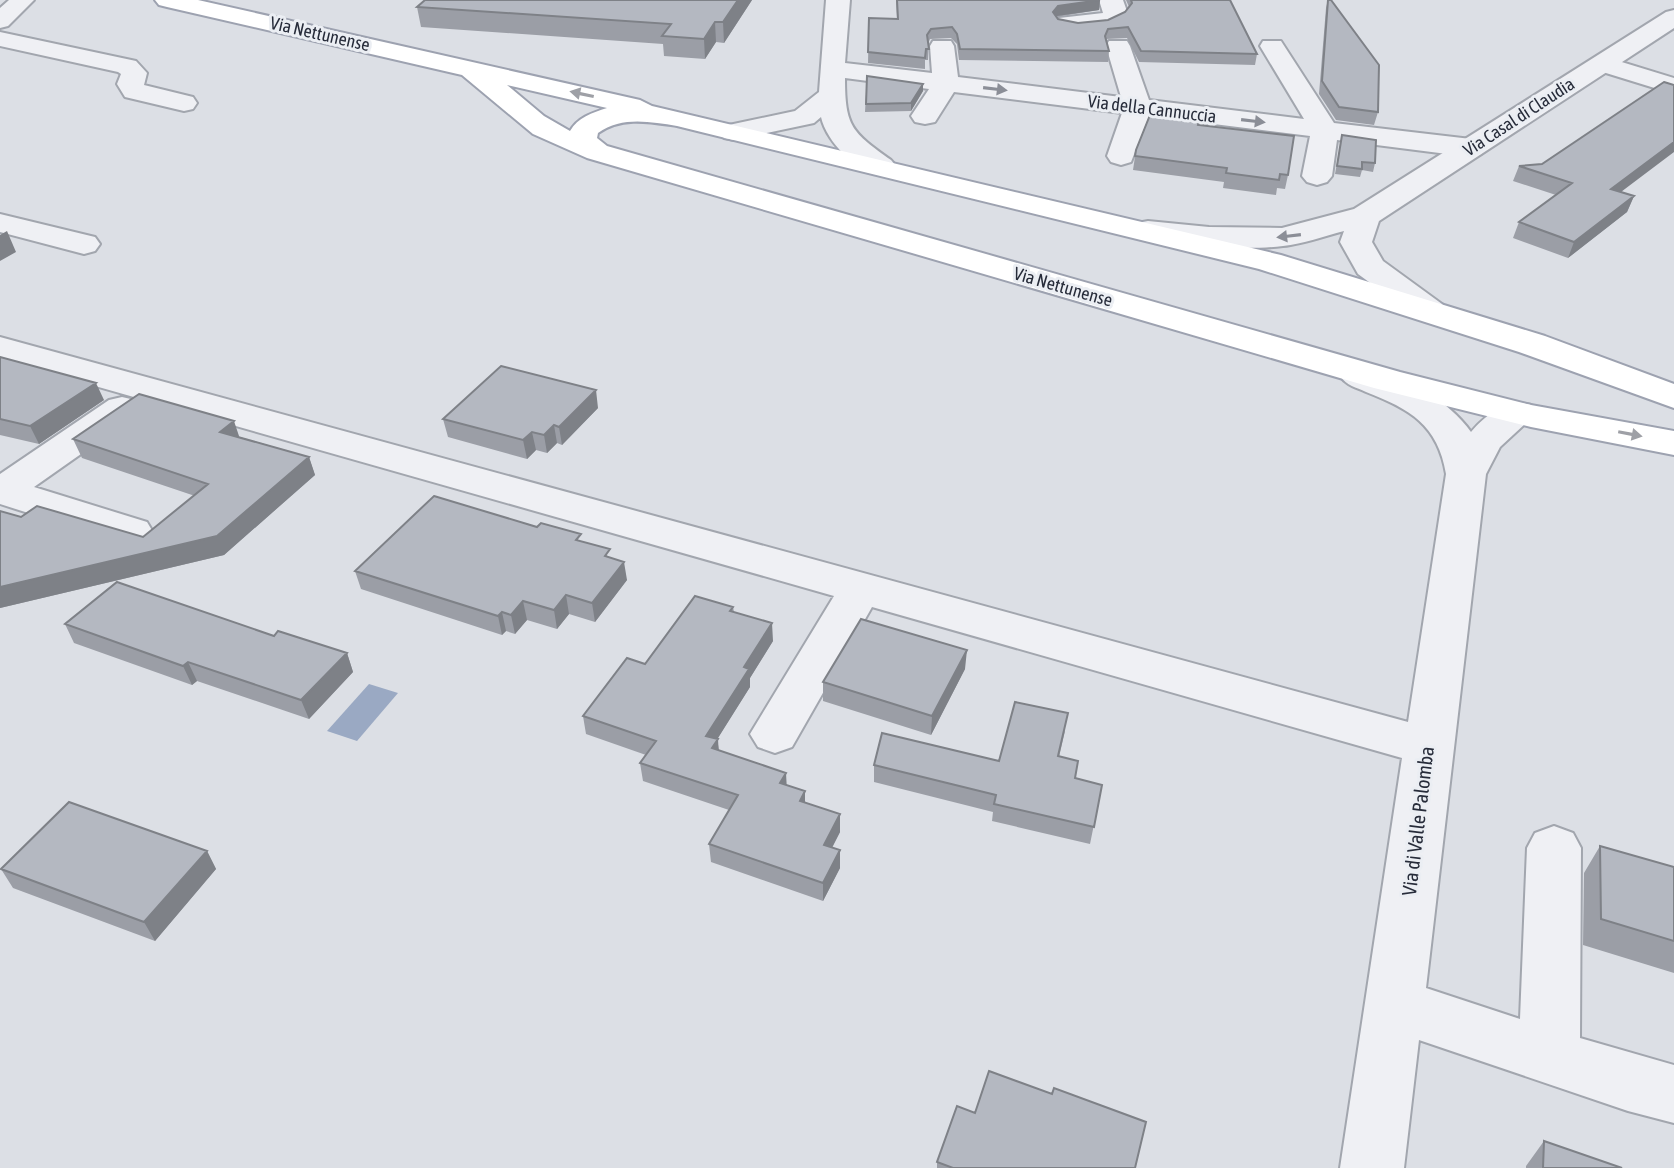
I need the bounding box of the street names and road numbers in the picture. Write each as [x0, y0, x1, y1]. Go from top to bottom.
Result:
street label: Via Nettunense [268, 12, 372, 55]
street label: Via Casal di Claudia [1459, 73, 1578, 160]
street label: Via della Cannuccia [1087, 90, 1218, 127]
street label: Via Nettunense [1011, 262, 1115, 311]
street label: Via di Valle Palomba [1397, 745, 1438, 897]

